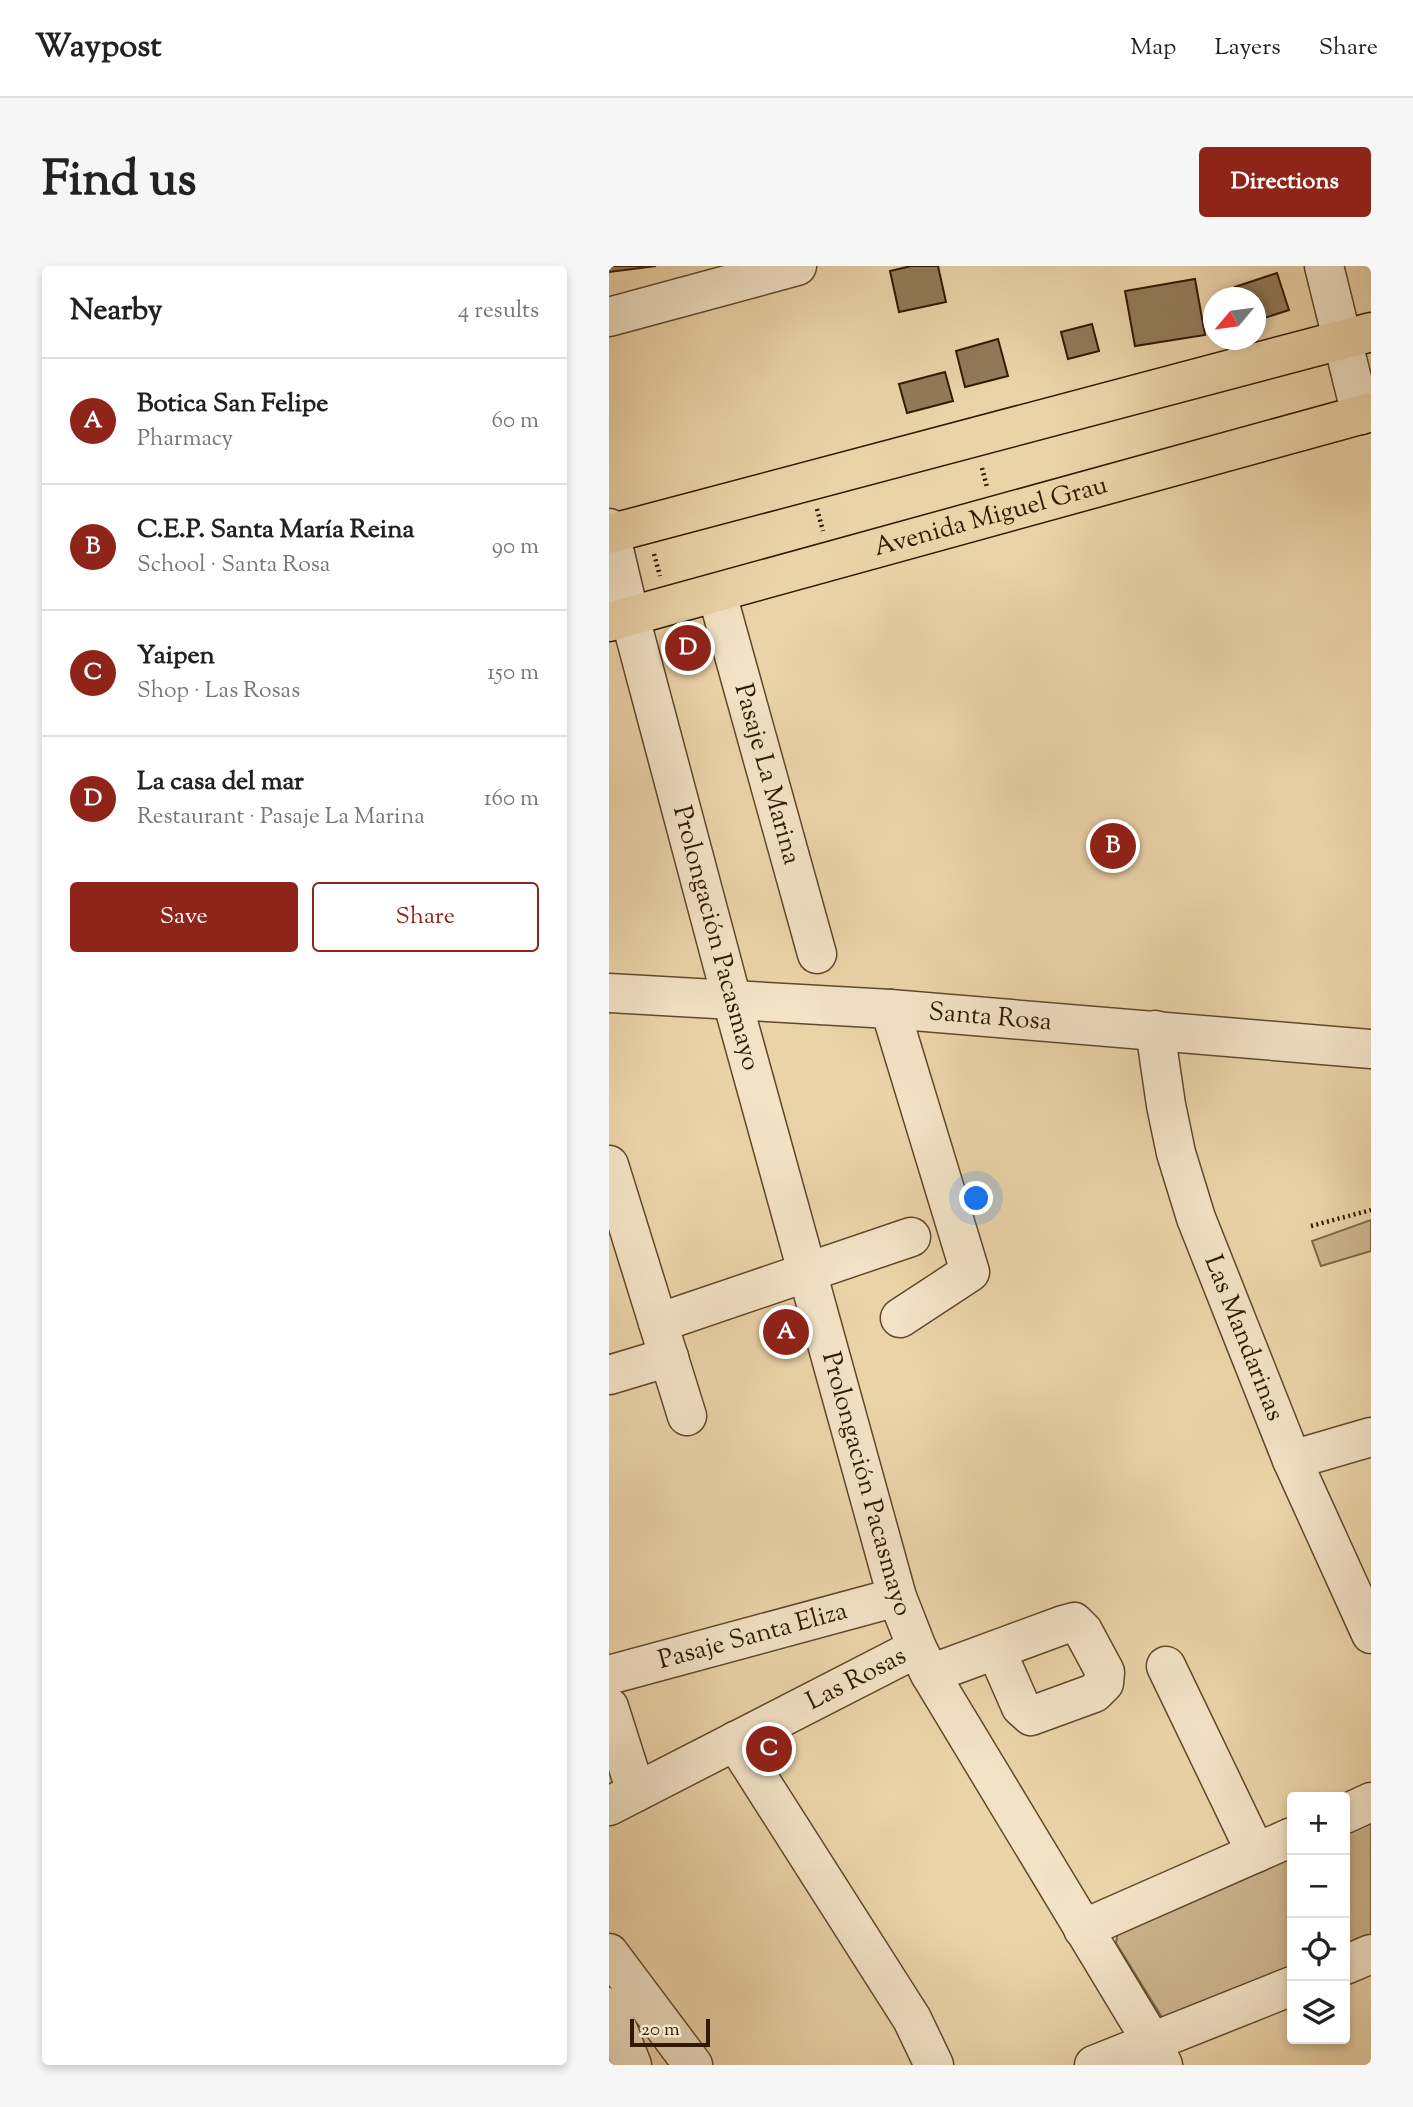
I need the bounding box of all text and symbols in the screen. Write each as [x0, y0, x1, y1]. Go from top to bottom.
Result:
text: Waypost [35, 24, 162, 72]
text: Map [1130, 31, 1176, 65]
text: Layers [1214, 31, 1281, 65]
text: Share [1319, 31, 1378, 65]
text: Find us [42, 147, 196, 217]
button: Directions [1199, 147, 1371, 217]
north arrow [1203, 287, 1266, 350]
text: Nearby [70, 290, 162, 333]
text: 4 results [458, 295, 539, 328]
text: Botica San Felipe [137, 386, 328, 423]
text: A [84, 405, 102, 438]
text: 60 m [491, 405, 539, 438]
text: Pharmacy [137, 423, 233, 456]
street label: Avenida Miguel Grau [870, 467, 1112, 567]
text: C.E.P. Santa María Reina [137, 512, 415, 549]
text: B [86, 531, 100, 564]
text: 90 m [492, 531, 539, 564]
text: School · Santa Rosa [137, 549, 330, 582]
pin: D [665, 622, 711, 674]
text: Yaipen [137, 638, 215, 675]
text: C [84, 657, 102, 690]
text: 150 m [487, 657, 539, 690]
text: Shop · Las Rosas [137, 675, 300, 708]
street label: Pasaje La Marina [724, 679, 810, 869]
text: La casa del mar [137, 764, 304, 801]
text: D [84, 783, 102, 816]
text: 160 m [484, 783, 539, 816]
text: Restaurant · Pasaje La Marina [137, 801, 425, 834]
street label: Prolongación Pacasmayo [663, 802, 769, 1075]
pin: B [1090, 820, 1136, 872]
button: Save [70, 882, 298, 952]
button: Share [312, 882, 539, 952]
street label: Santa Rosa [927, 994, 1053, 1041]
your location [959, 1181, 993, 1215]
street label: Las Mandarinas [1194, 1250, 1293, 1426]
pin: A [763, 1306, 809, 1358]
street label: Prolongación Pacasmayo [812, 1348, 921, 1622]
street label: Pasaje Santa Eliza [654, 1593, 851, 1679]
street label: Las Rosas [800, 1638, 913, 1720]
pin: C [746, 1723, 792, 1775]
map controls [1287, 1792, 1350, 2044]
button: + [1287, 1792, 1350, 1855]
button: − [1287, 1855, 1350, 1918]
button: locate [1287, 1918, 1350, 1981]
button: layers [1287, 1981, 1350, 2044]
scale bar [630, 2016, 711, 2048]
text: 20 m [641, 2017, 680, 2044]

